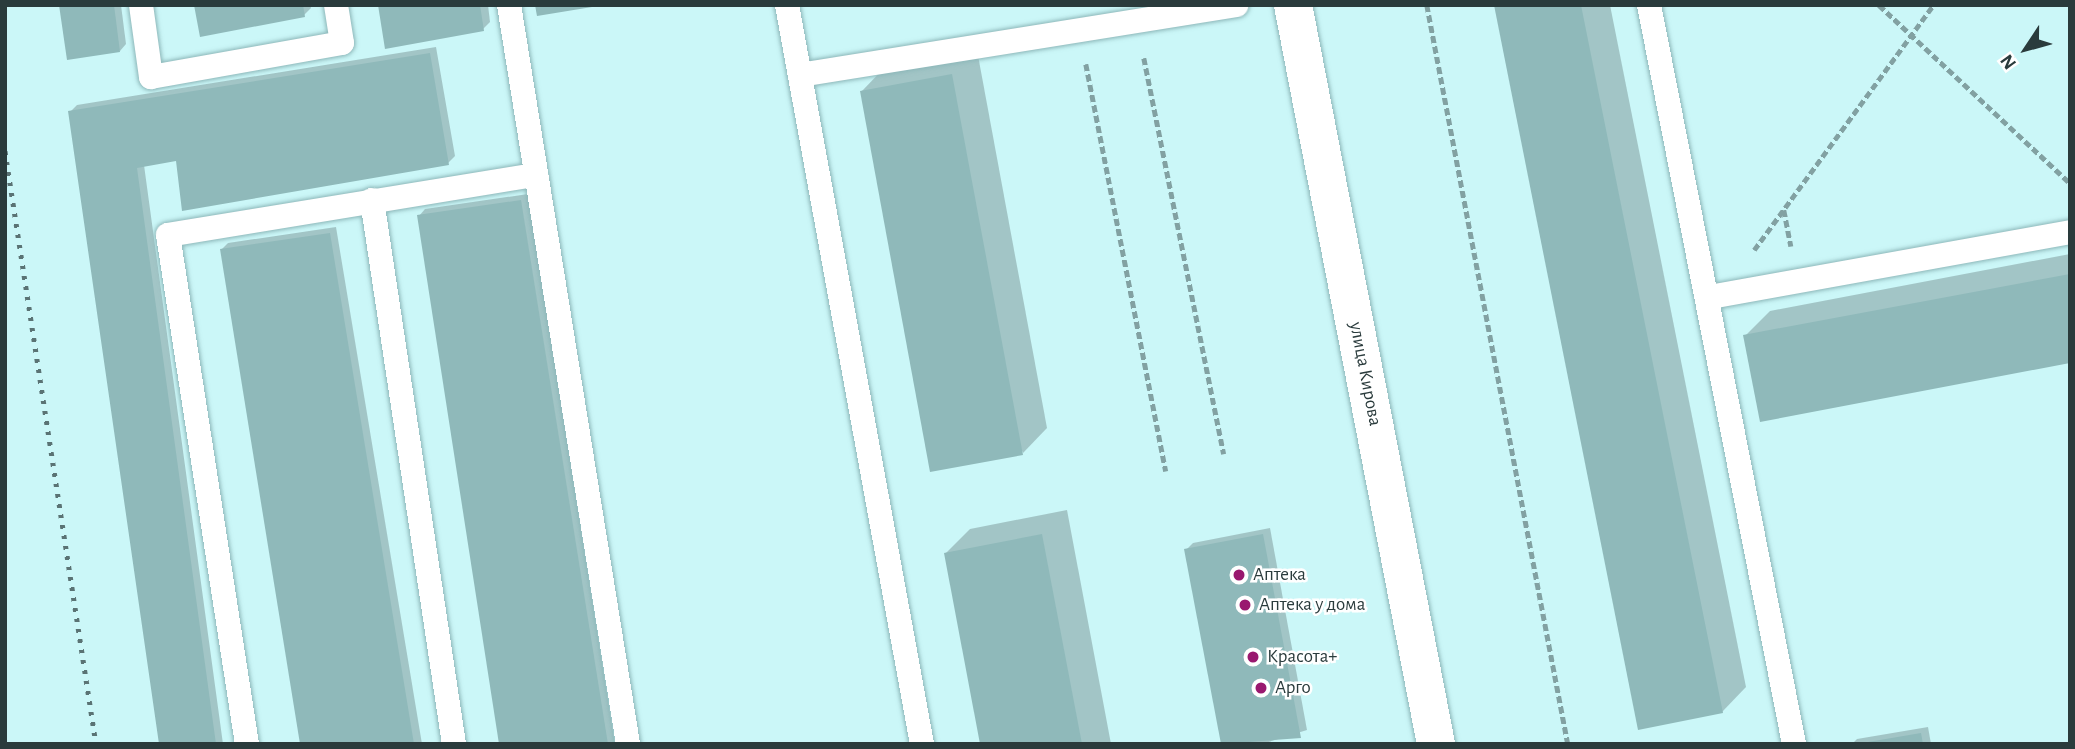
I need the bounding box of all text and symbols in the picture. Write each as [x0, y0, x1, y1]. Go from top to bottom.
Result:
north arrow [1991, 14, 2061, 84]
text: N [1997, 51, 2020, 73]
street label: улица Кирова [1344, 320, 1386, 428]
place label: Аптека [1253, 564, 1306, 586]
marker: Аптека [1231, 567, 1247, 583]
place label: Аптека у дома [1259, 594, 1365, 616]
marker: Аптека у дома [1237, 597, 1253, 613]
place label: Красота+ [1267, 646, 1337, 668]
marker: Красота+ [1245, 649, 1261, 665]
place label: Арго [1275, 677, 1311, 699]
marker: Арго [1253, 680, 1269, 696]

